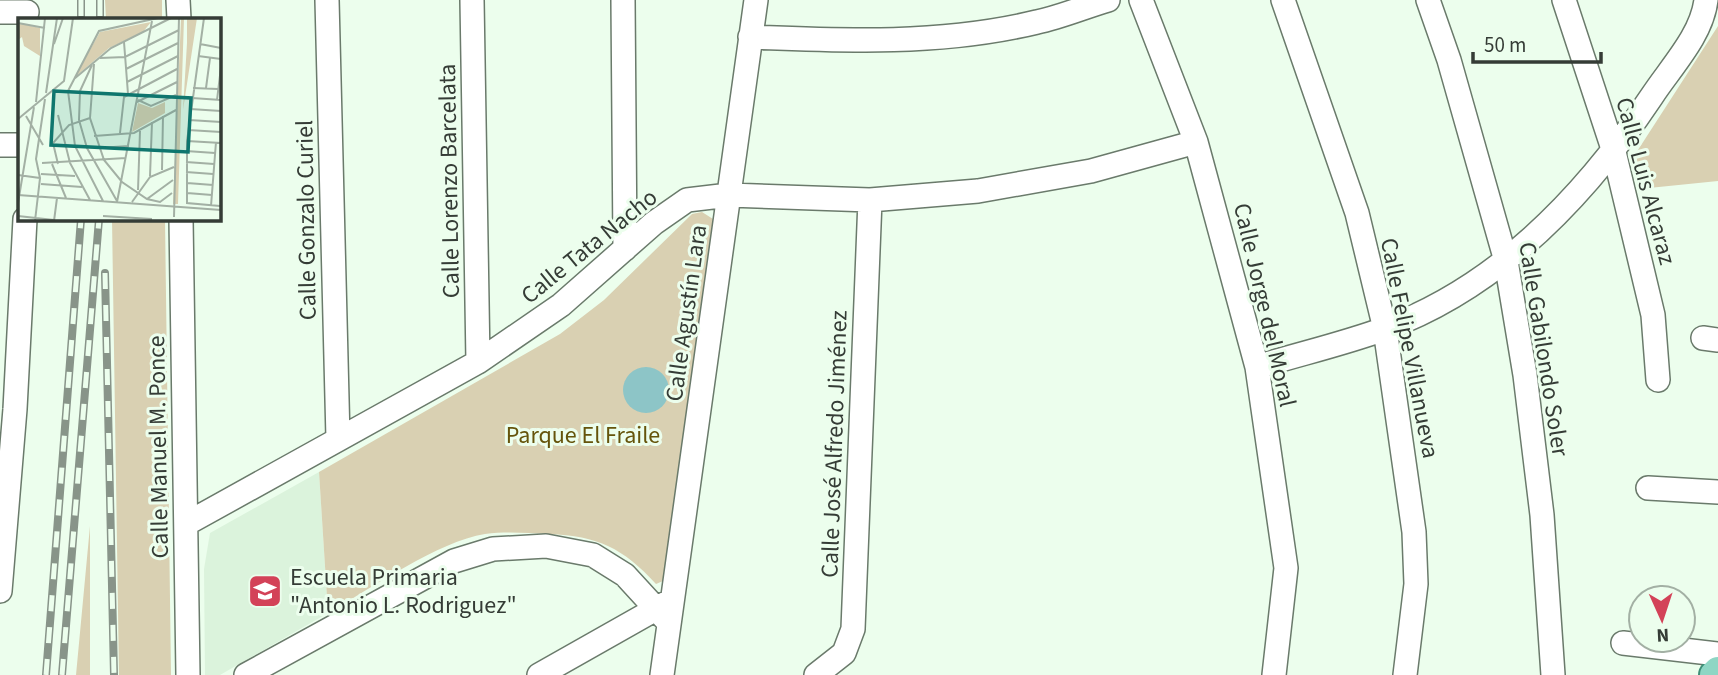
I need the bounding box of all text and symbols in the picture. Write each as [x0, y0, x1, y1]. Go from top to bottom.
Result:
inset map [18, 18, 220, 220]
scale bar [1473, 21, 1601, 65]
text: 50 m [1484, 30, 1526, 60]
street label: Calle Lorenzo Barcelata [430, 64, 469, 298]
street label: Calle Luis Alcaraz [1606, 94, 1685, 269]
street label: Calle Gonzalo Curiel [287, 120, 326, 320]
street label: Calle Tata Nacho [514, 180, 665, 312]
street label: Calle Jorge del Moral [1224, 200, 1305, 411]
street label: Calle Agustín Lara [657, 222, 716, 404]
street label: Calle Felipe Villanueva [1371, 235, 1448, 461]
street label: Calle Gabilondo Soler [1509, 239, 1578, 459]
street label: Calle José Alfredo Jiménez [812, 310, 857, 578]
street label: Calle Manuel M. Ponce [139, 335, 178, 559]
park label: Parque El Fraile [506, 418, 660, 453]
place label: Escuela Primaria "Antonio L. Rodriguez" [290, 560, 517, 623]
school or university icon: Escuela Primaria "Antonio L. Rodriguez" [246, 572, 284, 610]
north arrow [1627, 584, 1697, 654]
text: N [1656, 621, 1670, 648]

